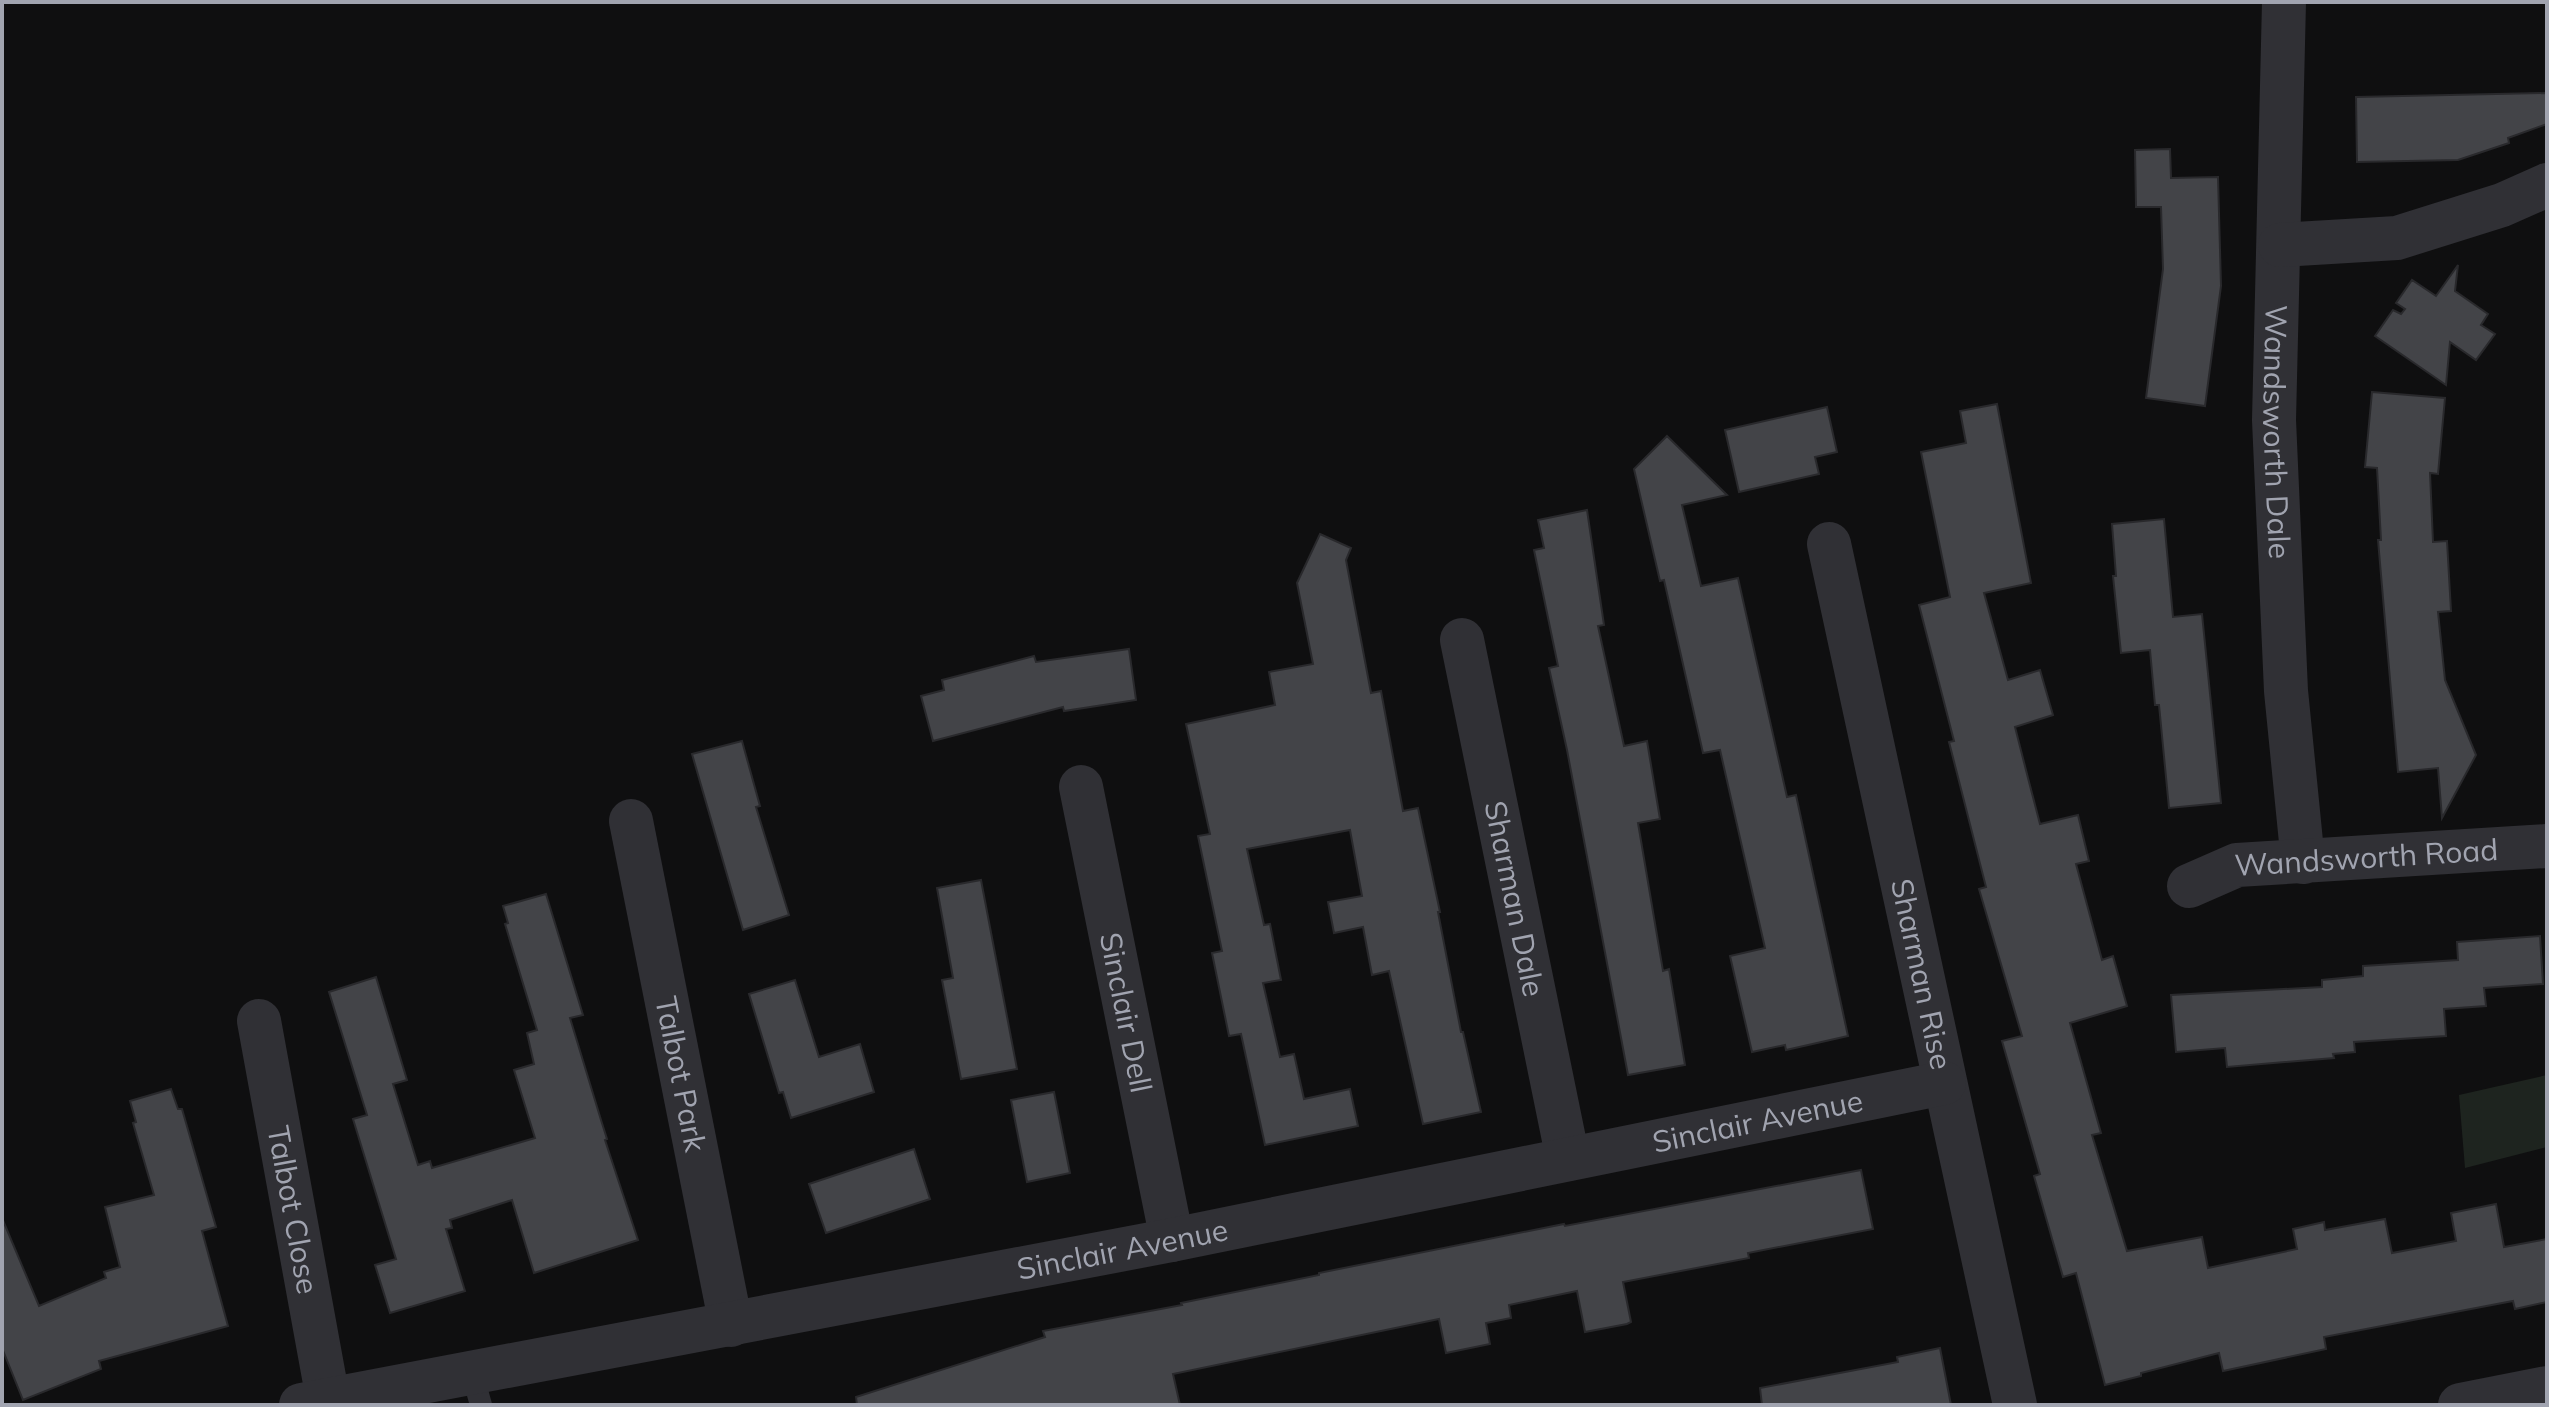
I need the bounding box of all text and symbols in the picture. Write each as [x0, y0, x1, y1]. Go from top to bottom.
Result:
street label: Wandsworth Dale [2255, 304, 2299, 560]
street label: Sharman Dale [1476, 797, 1553, 1000]
street label: Wandsworth Road [2233, 830, 2499, 884]
street label: Sharman Rise [1883, 875, 1961, 1073]
street label: Sinclair Dell [1092, 929, 1161, 1096]
street label: Talbot Park [647, 993, 715, 1156]
street label: Sinclair Avenue [1649, 1081, 1866, 1161]
street label: Talbot Close [259, 1123, 327, 1297]
street label: Sinclair Avenue [1014, 1210, 1231, 1288]

